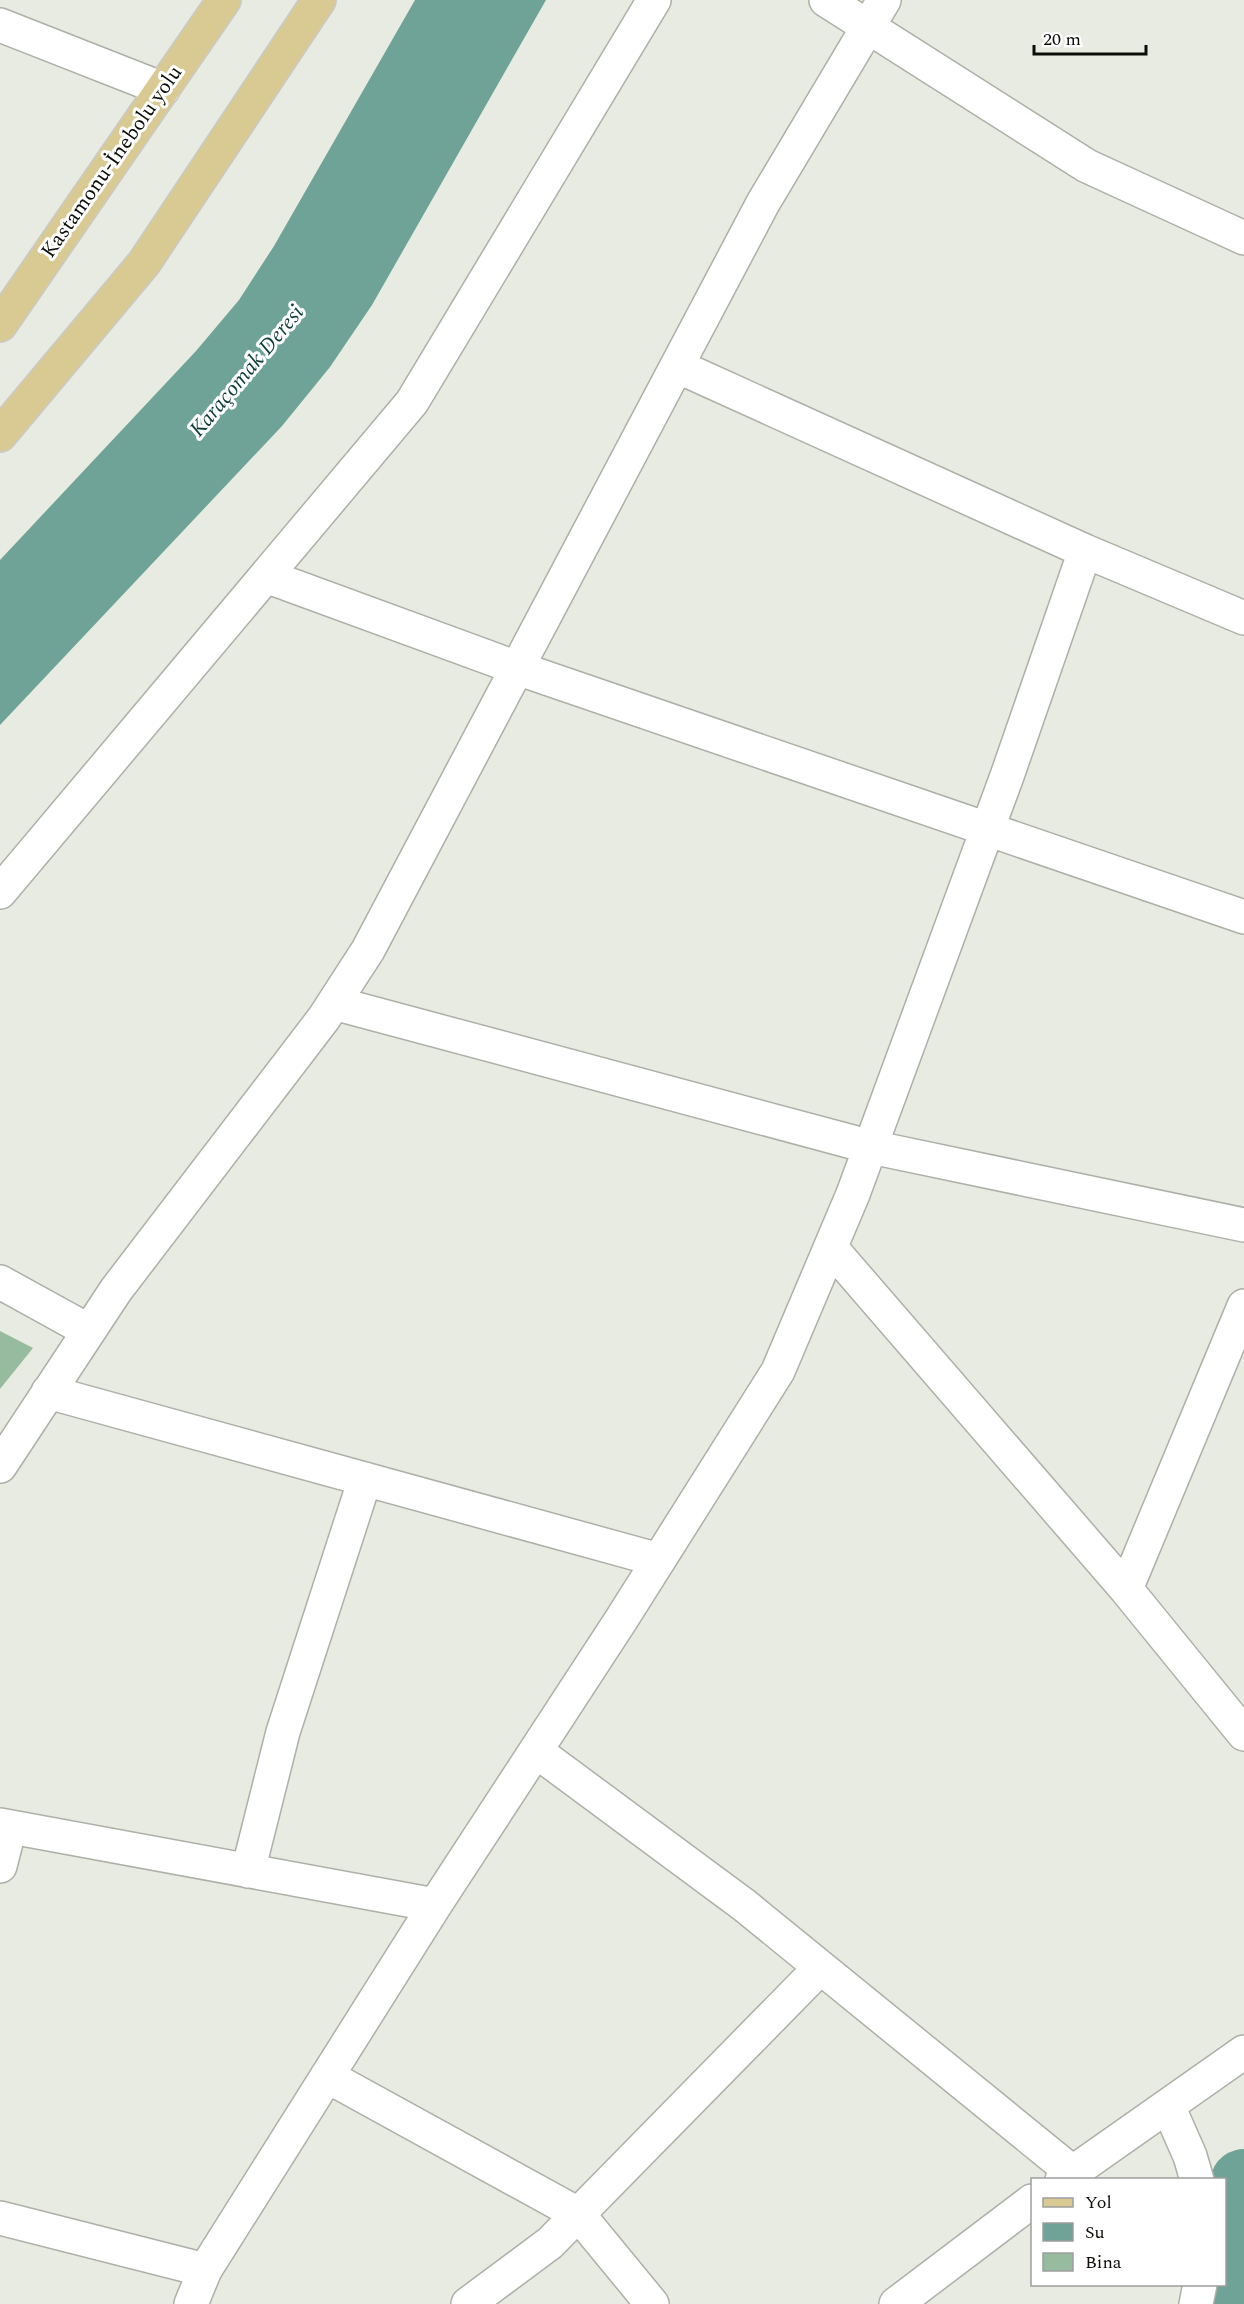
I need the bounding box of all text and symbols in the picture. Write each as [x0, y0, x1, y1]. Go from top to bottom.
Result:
scale bar [1034, 18, 1146, 56]
text: 20 m [1043, 26, 1081, 53]
street label: Kastamonu-İnebolu yolu [33, 59, 191, 265]
water label: Karaçomak Deresi [182, 298, 312, 444]
legend [1031, 2178, 1226, 2286]
text: Yol [1085, 2189, 1112, 2216]
text: Su [1085, 2219, 1105, 2246]
text: Bina [1085, 2249, 1122, 2276]

